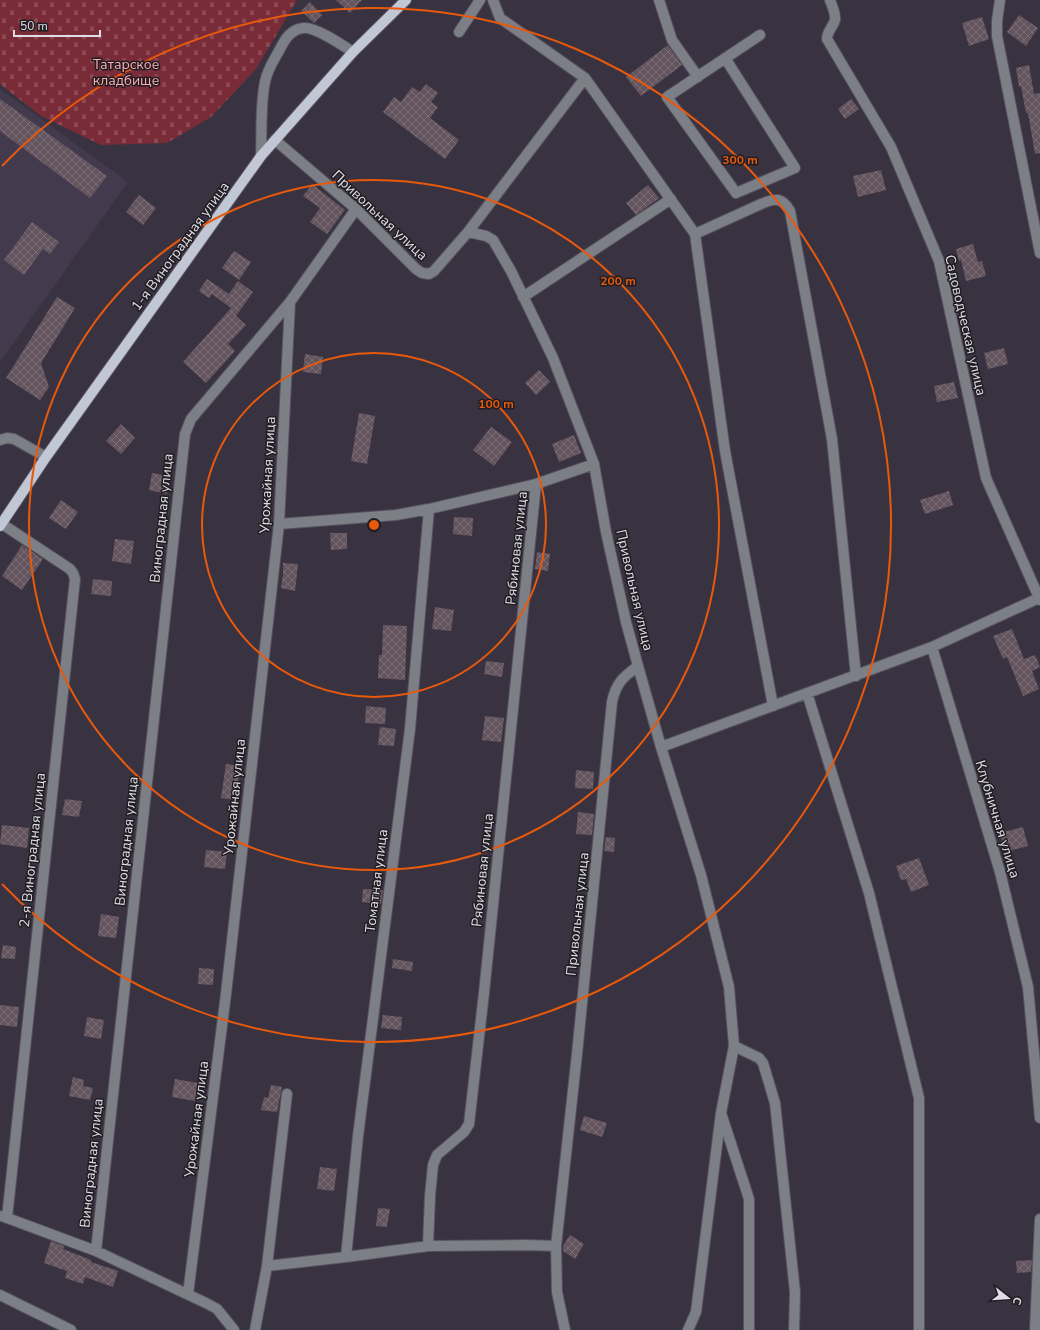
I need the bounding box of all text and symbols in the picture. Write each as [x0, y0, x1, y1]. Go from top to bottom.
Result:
scale bar [14, 12, 100, 38]
text: 50 m [20, 18, 48, 34]
park label: Татарское кладбище [93, 55, 159, 90]
text: 300 m [722, 152, 758, 168]
street label: Привольная улица [328, 166, 431, 265]
street label: 1-я Виноградная улица [127, 178, 234, 315]
street label: Садоводческая улица [940, 253, 991, 397]
text: 200 m [600, 273, 636, 289]
text: 100 m [478, 396, 514, 412]
street label: Урожайная улица [255, 416, 280, 535]
street label: Виноградная улица [145, 452, 178, 584]
street label: Рябиновая улица [501, 490, 532, 606]
centre of rings [367, 518, 381, 532]
street label: Привольная улица [611, 528, 658, 653]
street label: Урожайная улица [219, 738, 250, 857]
street label: Клубничная улица [971, 758, 1024, 880]
street label: 2-я Виноградная улица [15, 772, 50, 928]
street label: Виноградная улица [110, 775, 143, 907]
street label: Рябиновая улица [467, 812, 498, 928]
street label: Томатная улица [361, 828, 392, 934]
street label: Привольная улица [562, 851, 593, 977]
street label: Урожайная улица [180, 1060, 213, 1179]
street label: Виноградная улица [75, 1097, 108, 1229]
north arrow [988, 1278, 1028, 1318]
text: С [1009, 1295, 1025, 1307]

